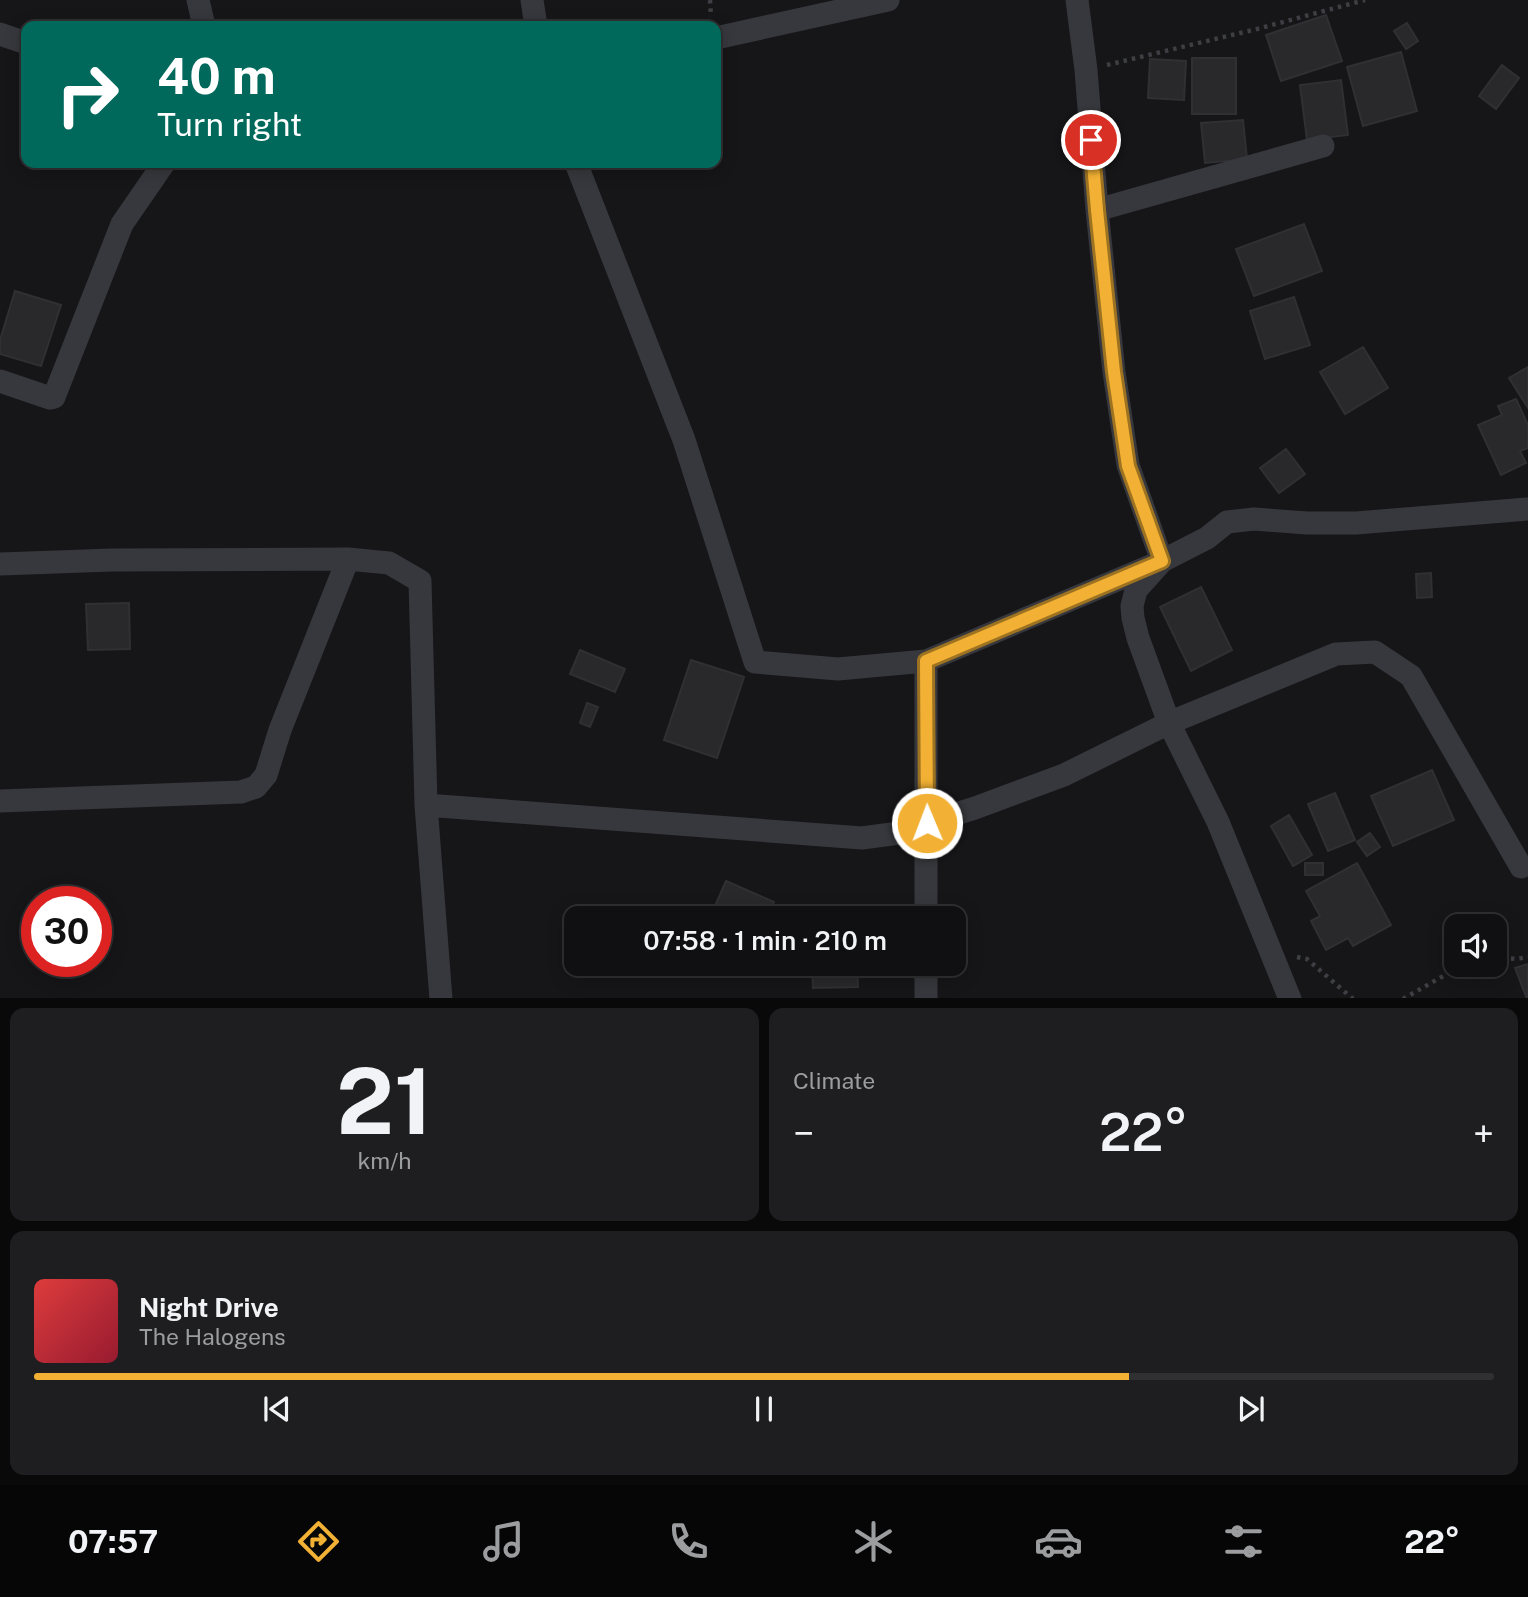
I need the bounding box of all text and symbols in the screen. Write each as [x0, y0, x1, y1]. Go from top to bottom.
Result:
text: 40 m [157, 47, 276, 105]
icon: right [42, 49, 133, 140]
text: Turn right [157, 106, 302, 143]
pin [1061, 110, 1121, 170]
icon: arrive [1072, 121, 1110, 159]
position arrow [890, 786, 964, 860]
speed limit sign: 30 [21, 886, 112, 977]
map controls [1444, 914, 1507, 977]
button: sound [1444, 914, 1507, 977]
text: 07:58 · 1 min · 210 m [643, 925, 887, 956]
text: 21 [336, 1048, 433, 1154]
text: Climate [793, 1067, 875, 1094]
text: 22° [1099, 1102, 1188, 1163]
text: − [793, 1111, 814, 1156]
text: + [1473, 1111, 1494, 1156]
text: km/h [357, 1147, 412, 1174]
text: Night Drive [139, 1292, 279, 1323]
text: The Halogens [139, 1323, 286, 1350]
icon: previous [258, 1390, 296, 1428]
icon: pause [745, 1390, 783, 1428]
icon: next [1232, 1390, 1270, 1428]
icon: directions [294, 1517, 343, 1566]
icon: music [479, 1517, 528, 1566]
icon: phone [664, 1517, 713, 1566]
icon: climate [849, 1517, 898, 1566]
icon: car [1034, 1517, 1083, 1566]
icon: filters [1219, 1517, 1268, 1566]
text: 07:57 [68, 1523, 158, 1560]
text: 22° [1404, 1523, 1460, 1560]

